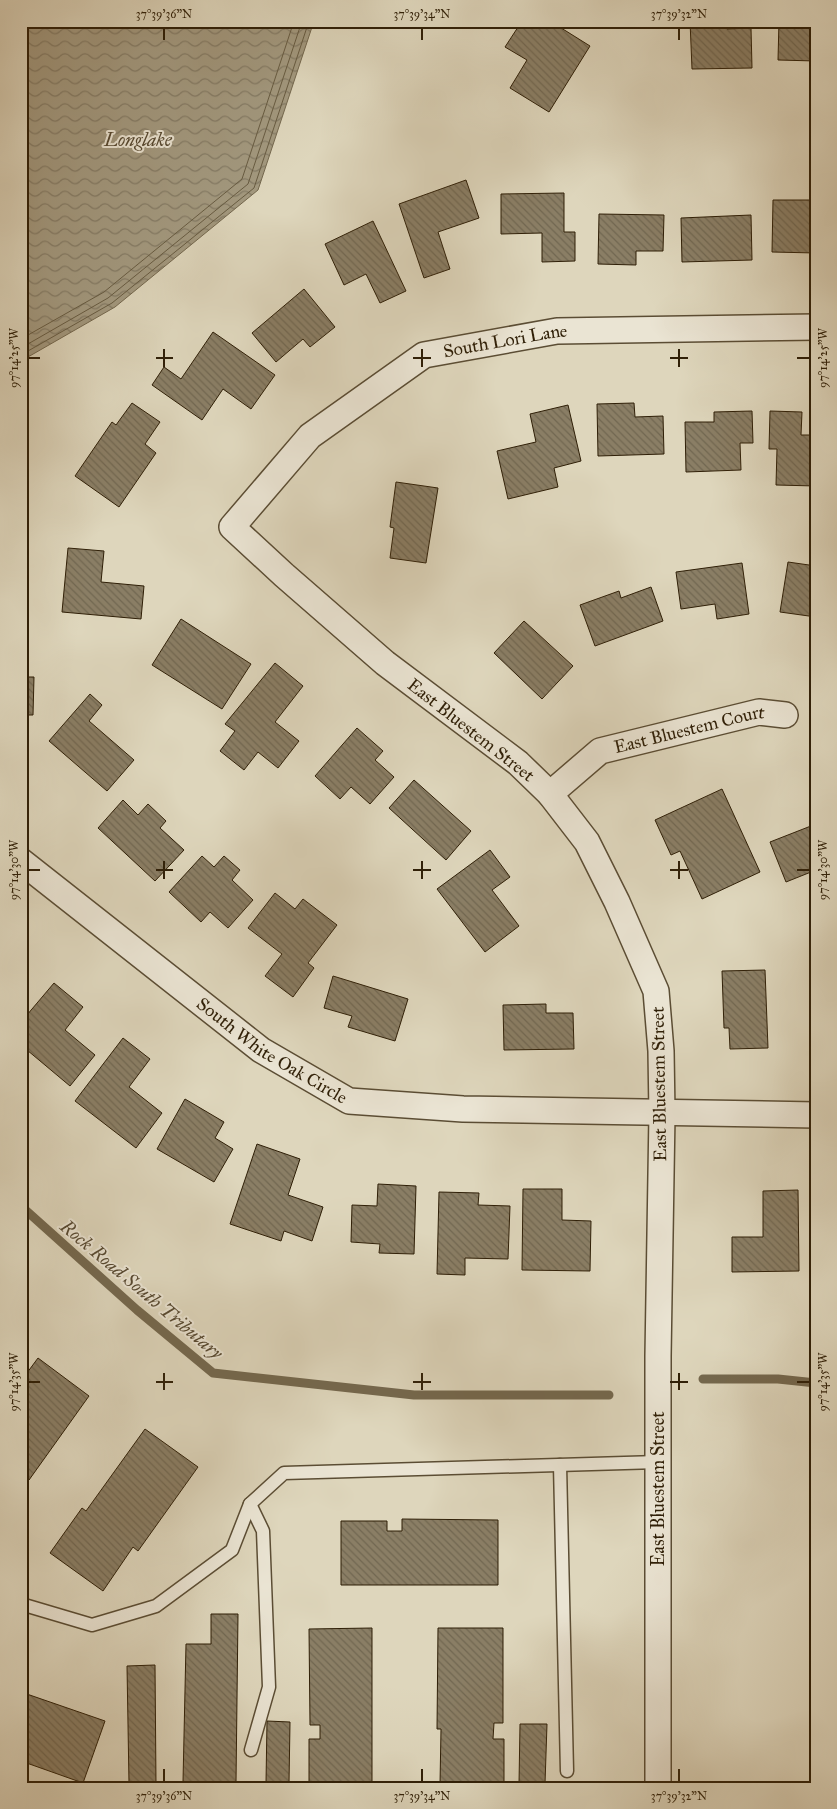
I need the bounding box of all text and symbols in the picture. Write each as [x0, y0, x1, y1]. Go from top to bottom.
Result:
text: 37°39'36"N [136, 7, 192, 21]
text: 37°39'34"N [393, 7, 451, 21]
text: 37°39'32"N [651, 7, 707, 21]
water label: Longlake [103, 128, 173, 151]
street label: South Lori Lane [441, 320, 567, 362]
text: 97°14'25"W [7, 327, 21, 388]
text: 97°14'25"W [816, 327, 830, 388]
street label: East Bluestem Street [403, 674, 539, 787]
street label: East Bluestem Court [612, 701, 767, 758]
text: 97°14'30"W [7, 839, 21, 900]
text: 97°14'30"W [816, 839, 830, 900]
street label: South White Oak Circle [192, 993, 351, 1109]
street label: East Bluestem Street [647, 1006, 671, 1162]
water label: Rock Road South Tributary [55, 1214, 228, 1365]
text: 97°14'35"W [7, 1352, 21, 1411]
text: 97°14'35"W [816, 1352, 830, 1411]
street label: East Bluestem Street [647, 1411, 669, 1567]
text: 37°39'36"N [136, 1789, 192, 1803]
text: 37°39'34"N [393, 1789, 451, 1803]
text: 37°39'32"N [651, 1789, 707, 1803]

